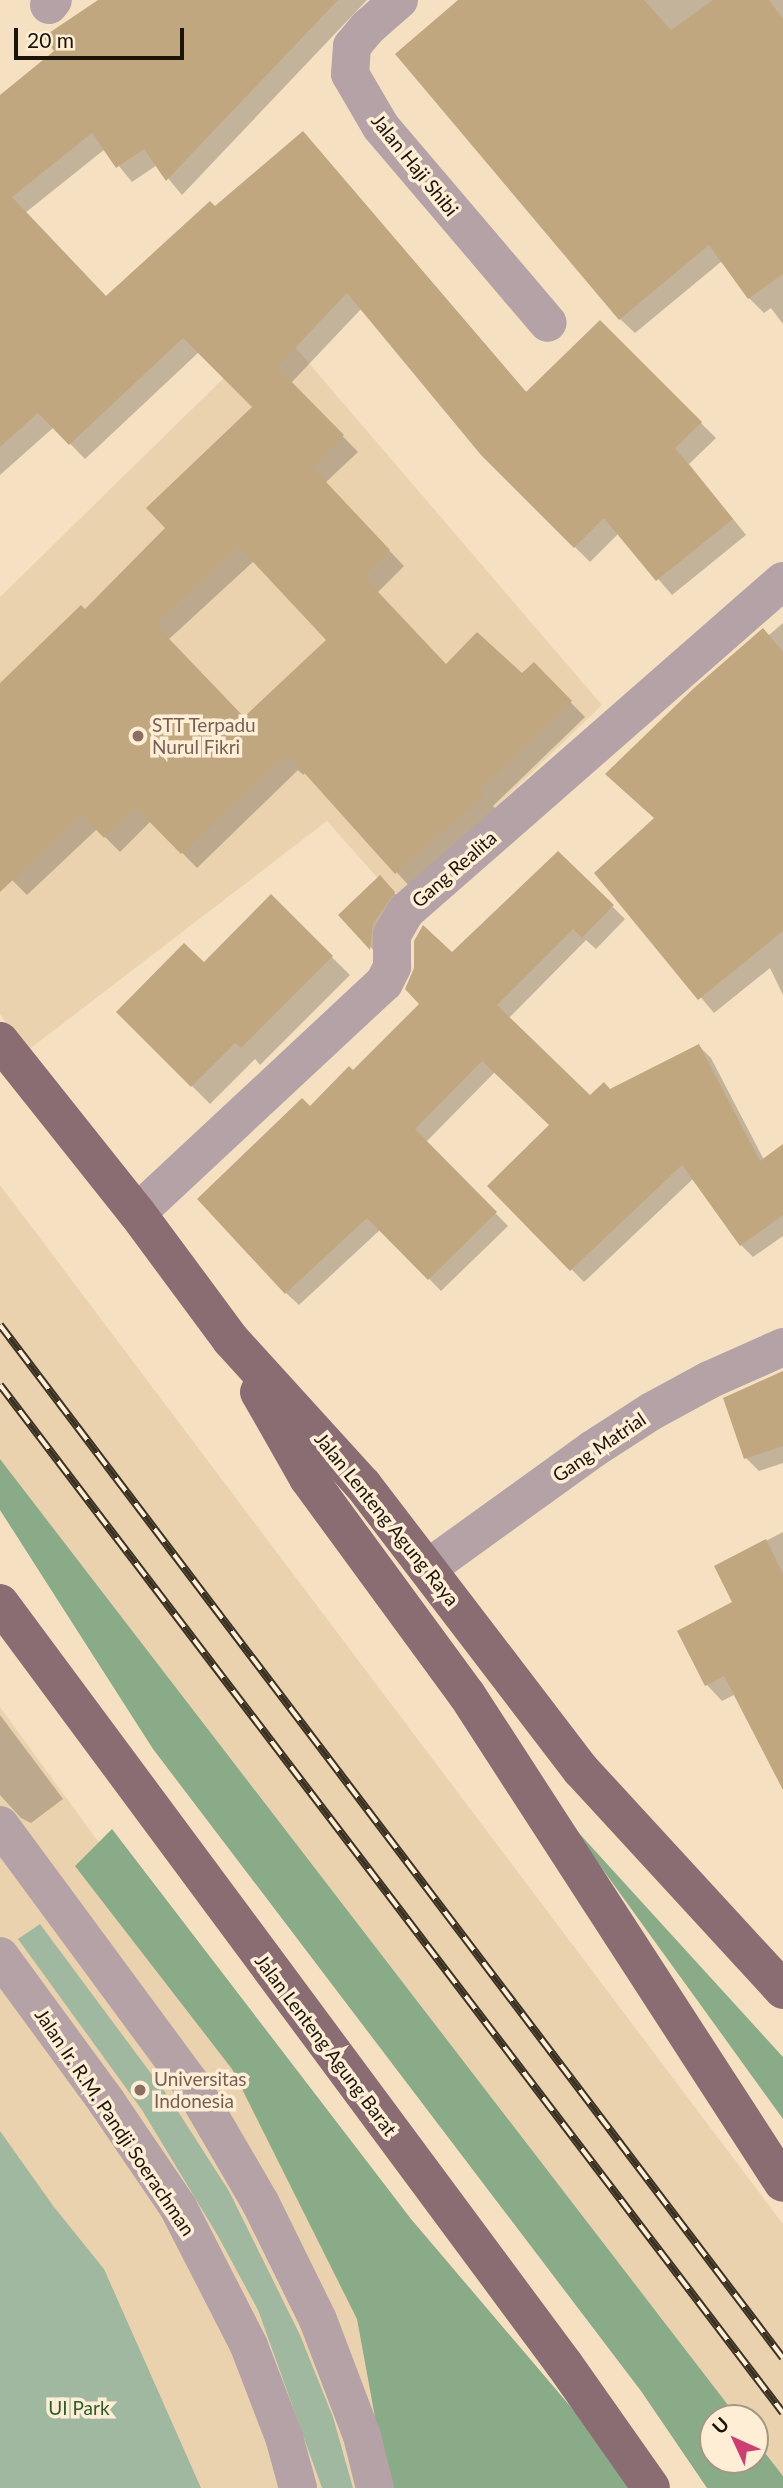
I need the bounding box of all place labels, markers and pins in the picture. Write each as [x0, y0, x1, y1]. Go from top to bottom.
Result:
place label: STT Terpadu Nurul Fikri [152, 714, 257, 758]
marker: STT Terpadu Nurul Fikri [130, 728, 146, 744]
place label: Universitas Indonesia [154, 2068, 247, 2112]
marker: Universitas Indonesia [132, 2082, 148, 2098]

